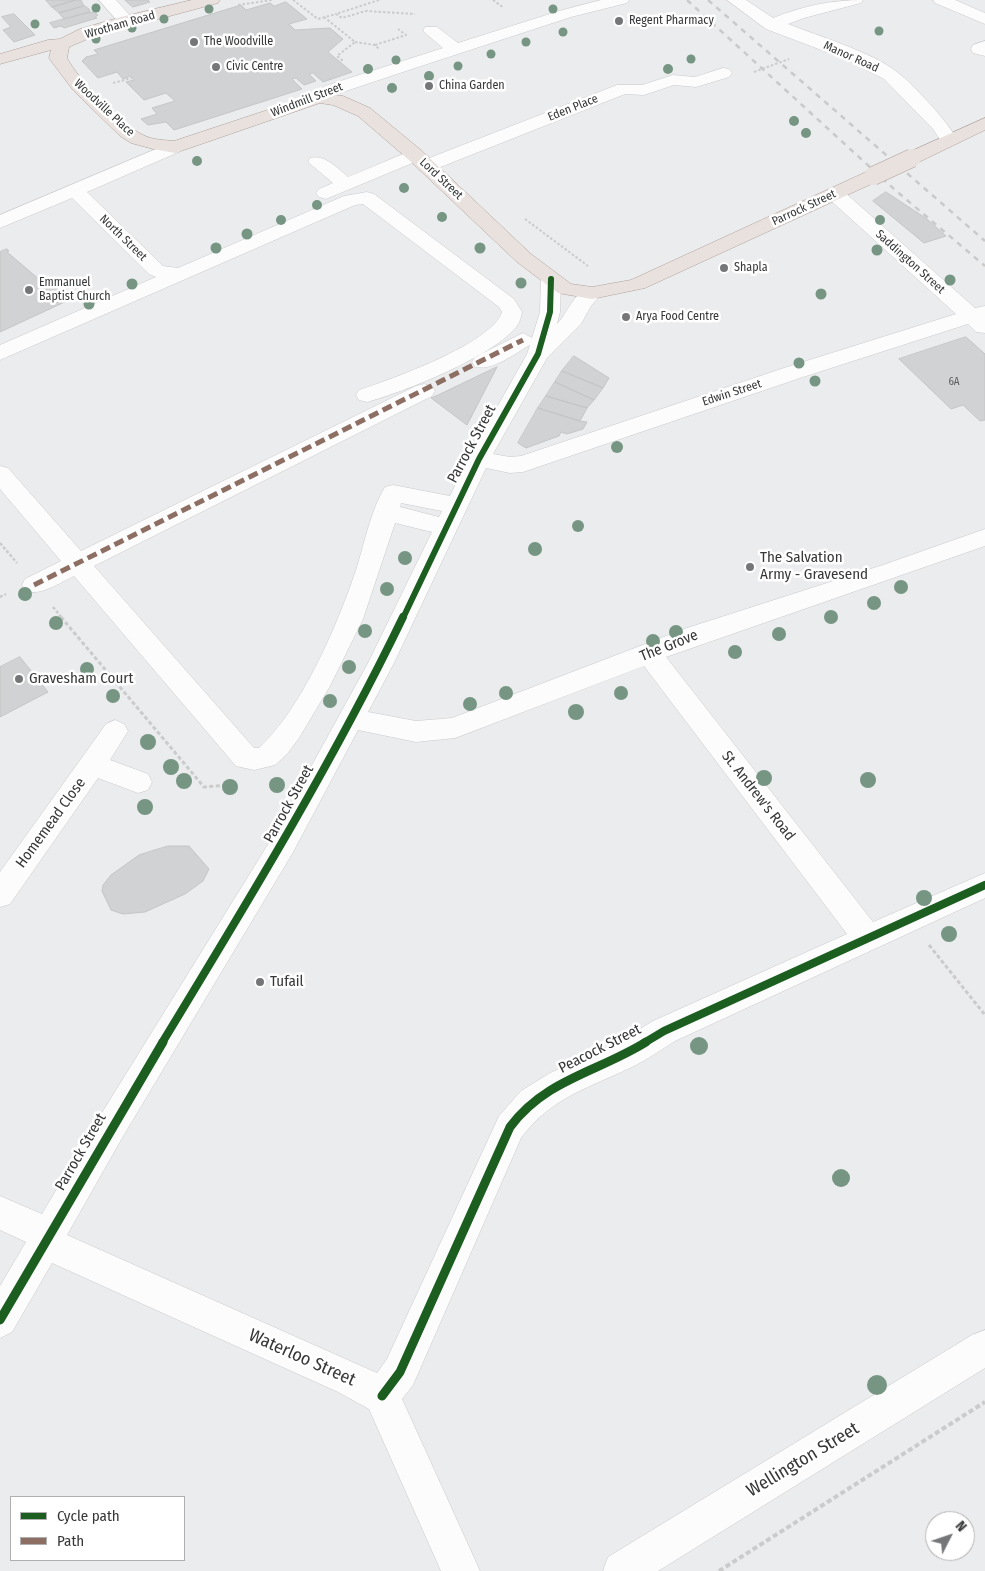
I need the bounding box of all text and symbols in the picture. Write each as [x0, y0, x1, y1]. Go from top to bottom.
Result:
street label: Wrotham Road [83, 8, 157, 42]
place label: Regent Pharmacy [629, 14, 714, 28]
marker: Regent Pharmacy [613, 15, 625, 27]
place label: The Woodville [204, 35, 273, 49]
marker: The Woodville [188, 36, 200, 48]
street label: Manor Road [821, 38, 881, 76]
place label: Civic Centre [226, 60, 283, 74]
marker: Civic Centre [210, 61, 222, 73]
street label: Woodville Place [71, 76, 137, 140]
place label: China Garden [439, 79, 505, 93]
street label: Windmill Street [269, 80, 345, 120]
marker: China Garden [423, 80, 435, 92]
street label: Eden Place [546, 91, 600, 125]
street label: Lord Street [416, 155, 466, 203]
street label: Parrock Street [770, 187, 838, 229]
street label: North Street [96, 212, 150, 264]
street label: Saddington Street [872, 227, 948, 297]
place label: Shapla [734, 261, 768, 275]
marker: Shapla [718, 262, 730, 274]
place label: Emmanuel Baptist Church [39, 276, 111, 304]
marker: Emmanuel Baptist Church [23, 284, 35, 296]
place label: Arya Food Centre [636, 310, 719, 324]
marker: Arya Food Centre [620, 311, 632, 323]
house number: 6A [948, 375, 960, 389]
street label: Edwin Street [701, 377, 763, 409]
street label: Parrock Street [444, 402, 500, 486]
place label: The Salvation Army - Gravesend [760, 549, 868, 584]
marker: The Salvation Army - Gravesend [744, 561, 756, 573]
street label: The Grove [637, 626, 701, 666]
place label: Gravesham Court [29, 670, 133, 688]
marker: Gravesham Court [13, 673, 25, 685]
street label: St. Andrew's Road [717, 748, 799, 844]
street label: Parrock Street [260, 762, 318, 846]
street label: Homemead Close [12, 775, 90, 871]
place label: Tufail [270, 973, 304, 991]
marker: Tufail [254, 976, 266, 988]
street label: Peacock Street [556, 1021, 644, 1077]
street label: Parrock Street [52, 1110, 110, 1194]
street label: Waterloo Street [245, 1325, 359, 1391]
street label: Wellington Street [743, 1418, 863, 1502]
legend [10, 1496, 185, 1561]
text: Cycle path [57, 1507, 120, 1525]
north arrow [925, 1511, 975, 1561]
text: N [952, 1518, 970, 1535]
text: Path [57, 1532, 84, 1550]

